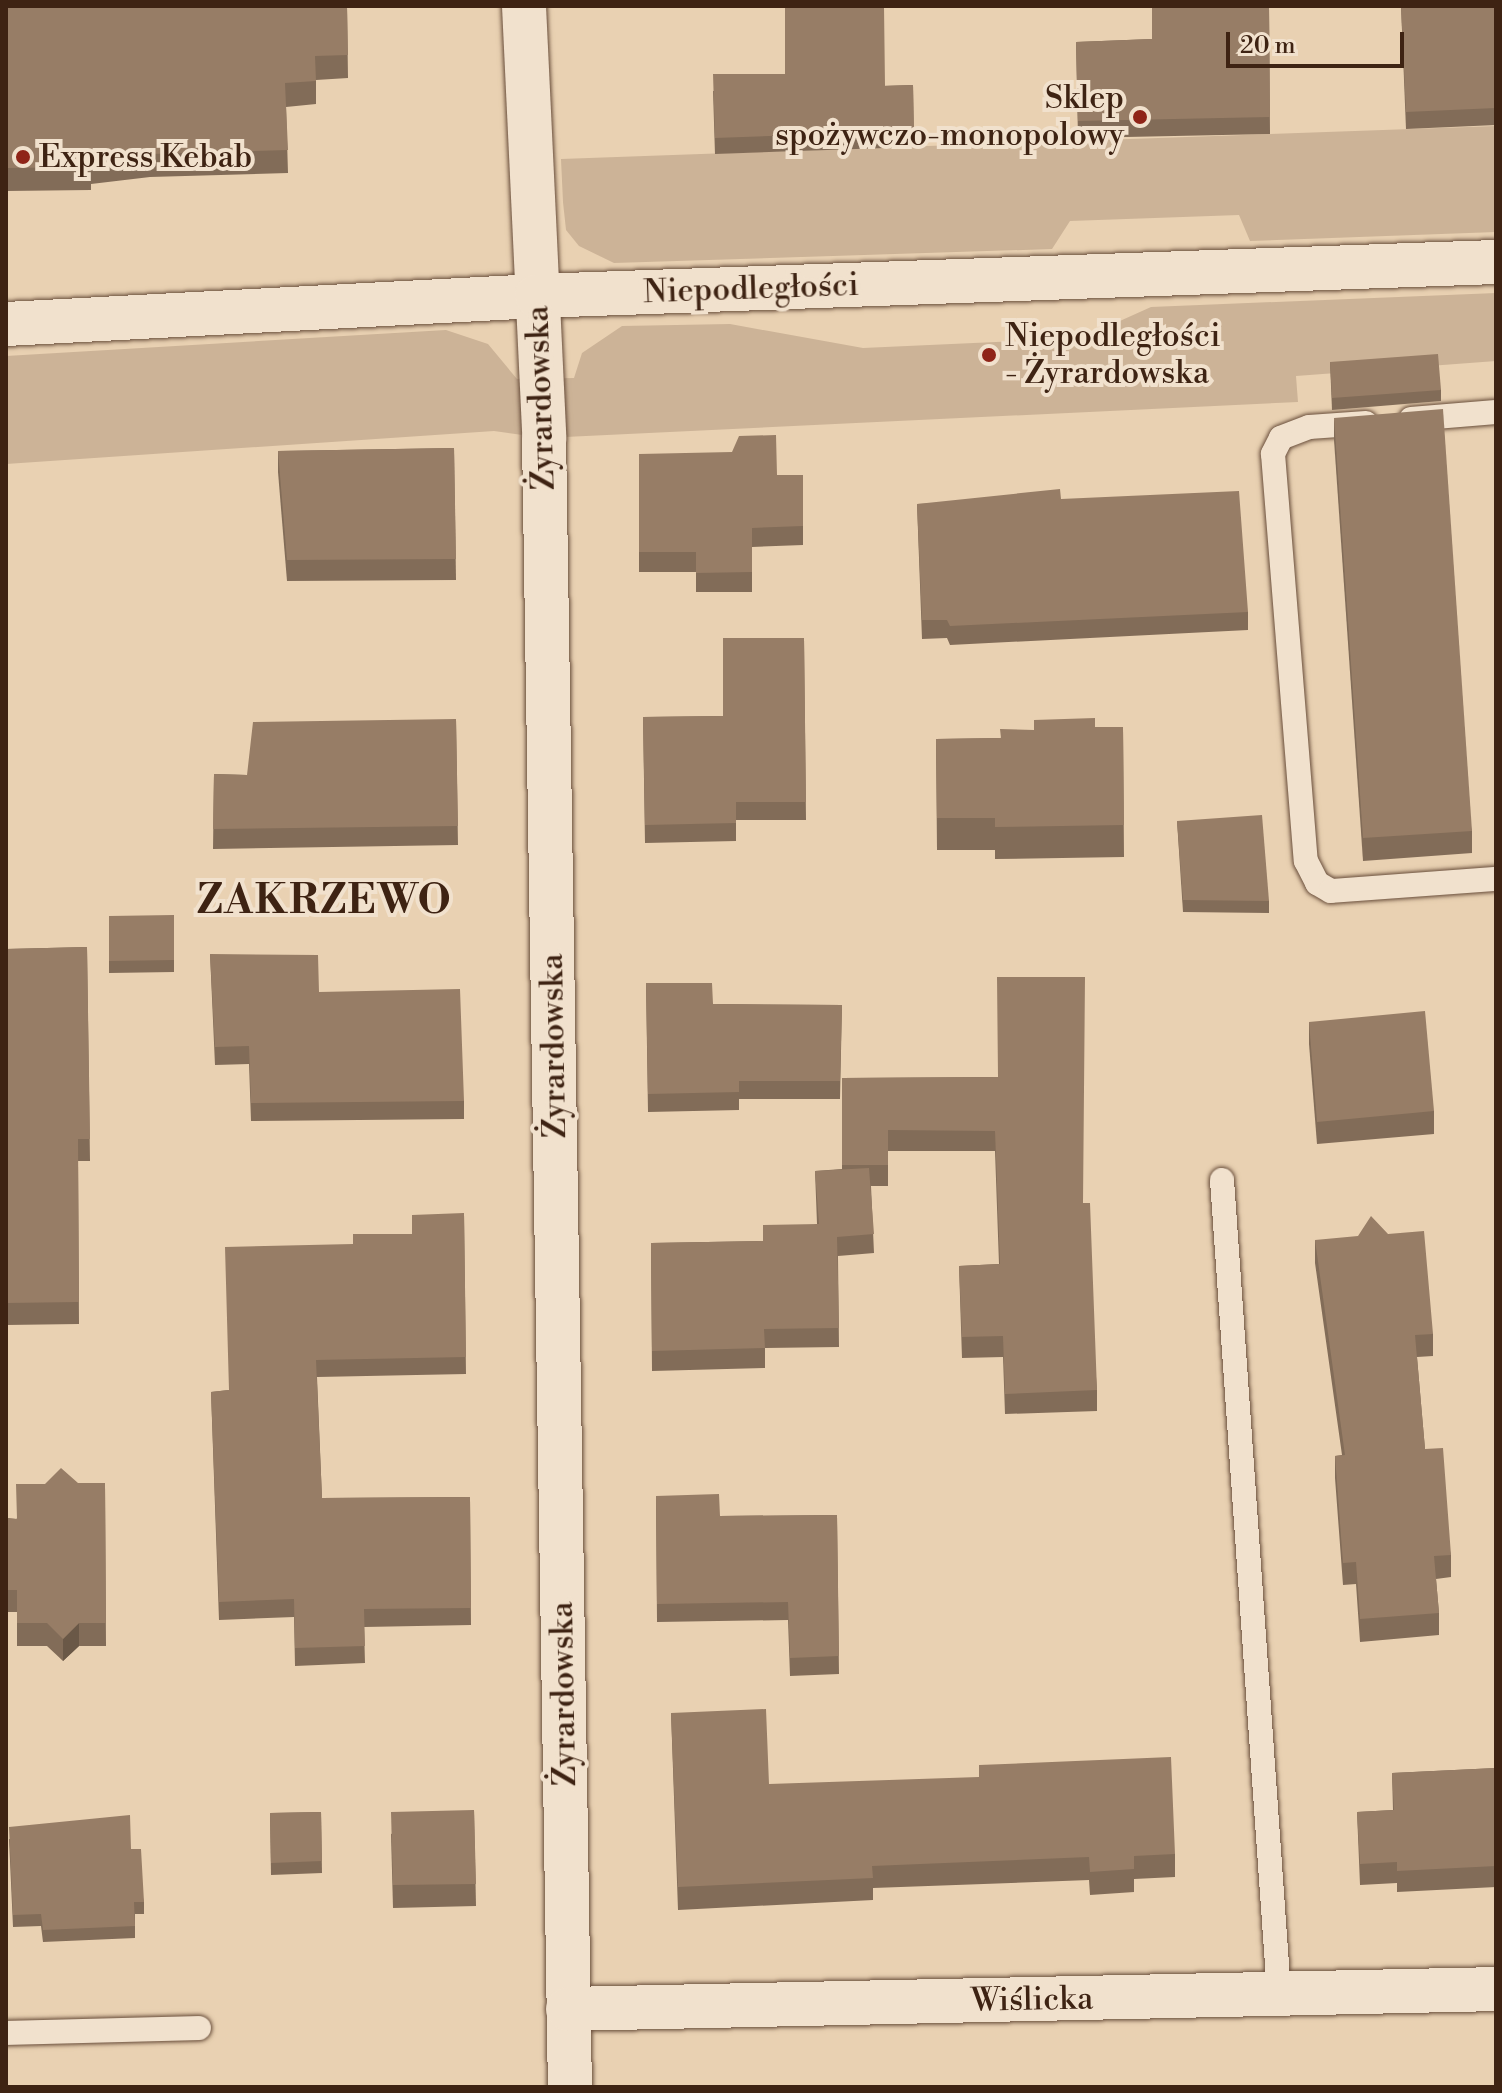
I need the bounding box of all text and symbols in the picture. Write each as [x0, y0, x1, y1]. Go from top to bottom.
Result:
scale bar [1230, 16, 1408, 66]
text: 20 m [1240, 31, 1296, 61]
place label: Sklep spożywczo-monopolowy [775, 80, 1124, 155]
marker: Sklep spożywczo-monopolowy [1131, 108, 1149, 126]
place label: Express Kebab [39, 138, 252, 176]
marker: Express Kebab [14, 148, 32, 166]
street label: Niepodległości [643, 266, 859, 312]
street label: Żyrardowska [519, 305, 563, 491]
place label: Niepodległości - Żyrardowska [1005, 318, 1221, 393]
marker: Niepodległości - Żyrardowska [980, 346, 998, 364]
district label: ZAKRZEWO [197, 877, 453, 925]
street label: Żyrardowska [533, 953, 575, 1139]
street label: Żyrardowska [543, 1601, 585, 1787]
street label: Wiślicka [970, 1980, 1094, 2020]

